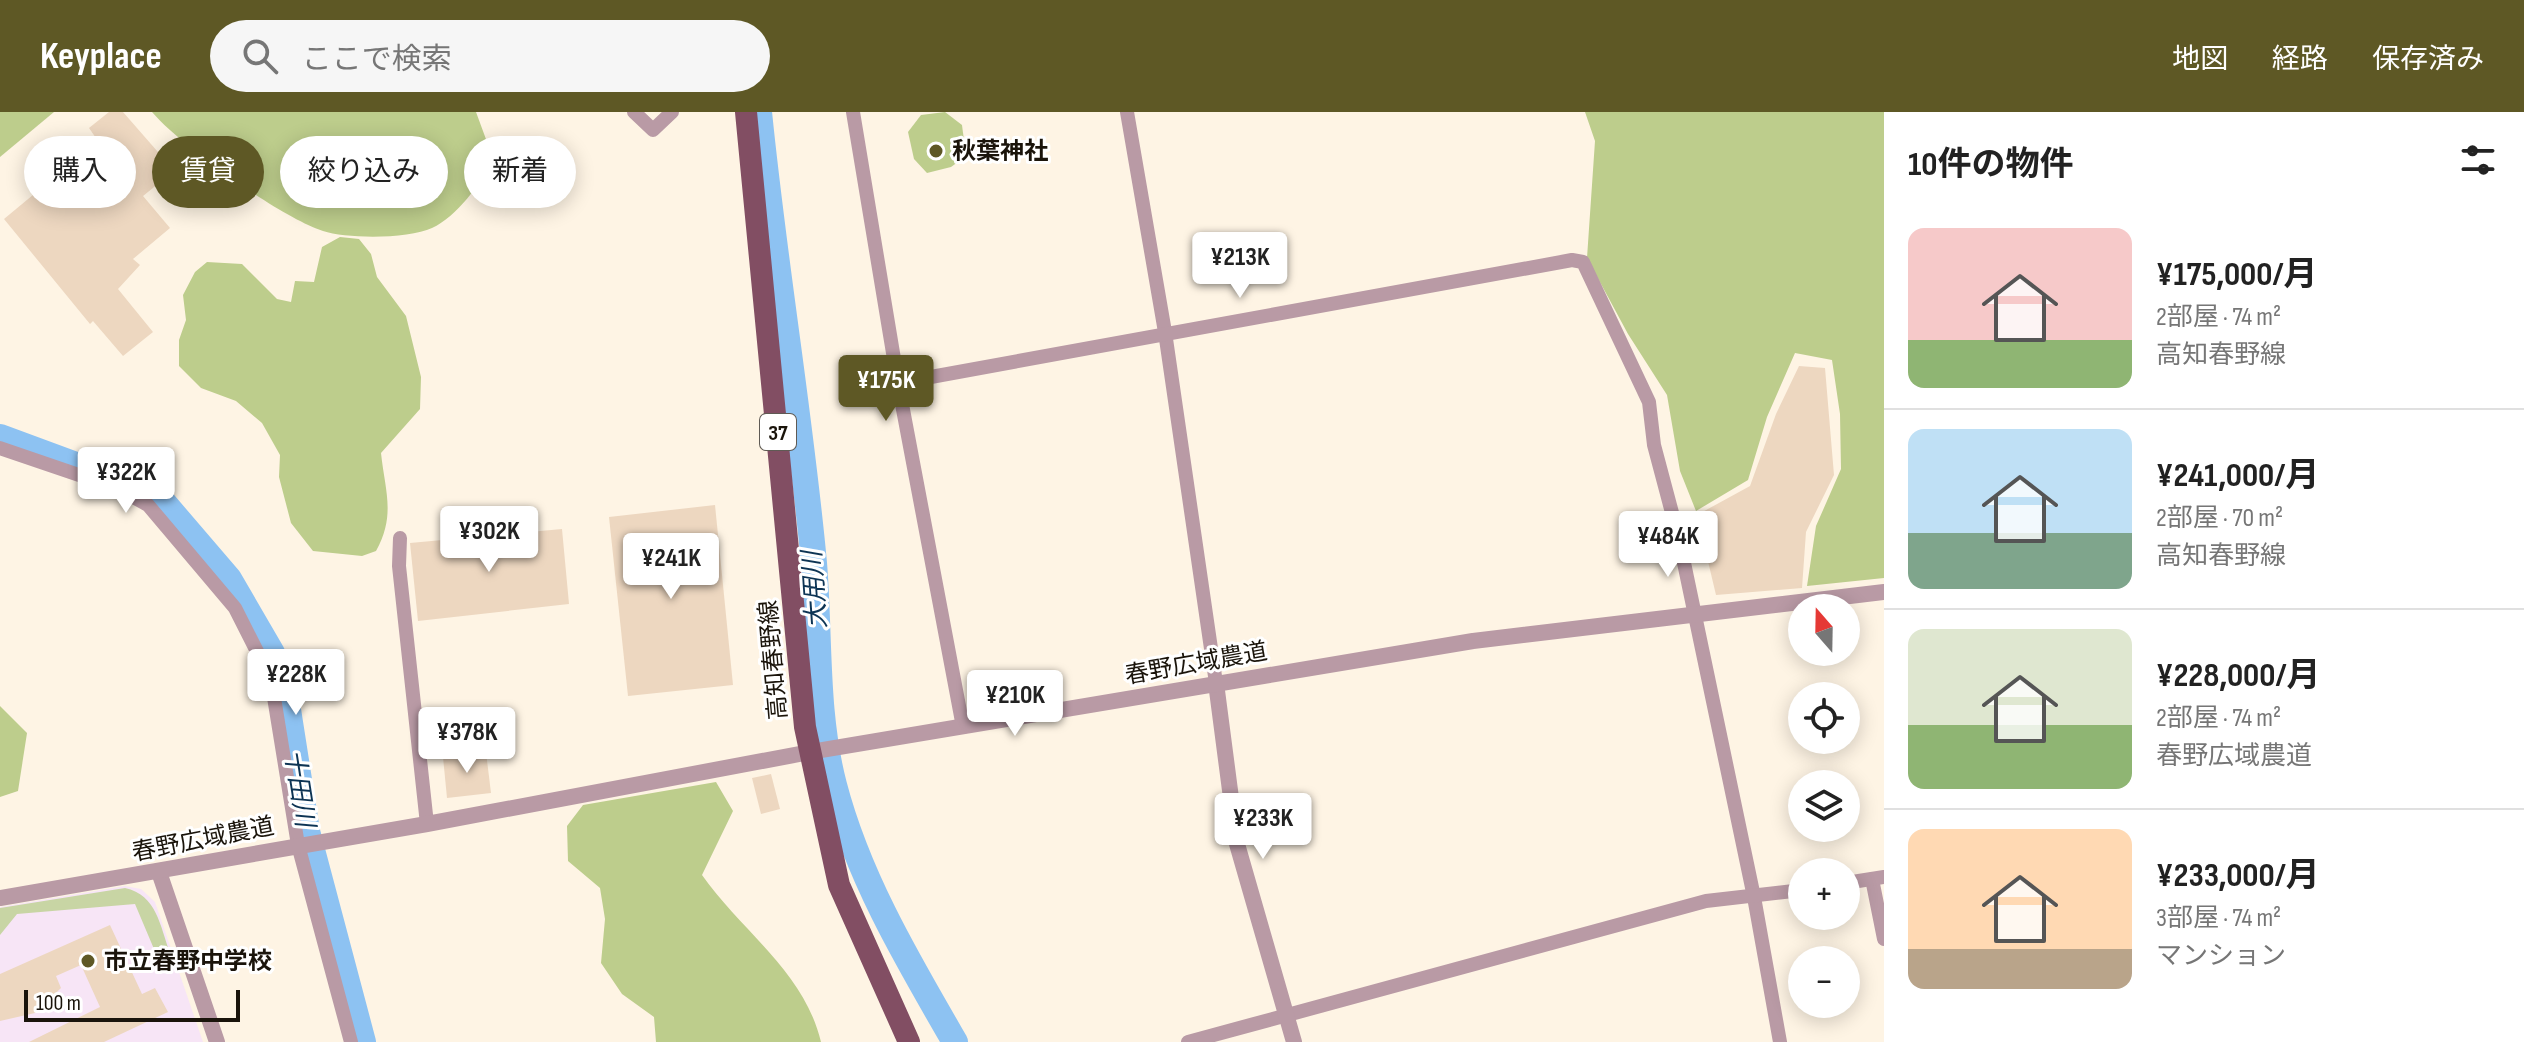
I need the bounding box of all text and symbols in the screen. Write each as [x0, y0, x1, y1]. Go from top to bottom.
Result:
search box [210, 20, 770, 92]
text: Keyplace [40, 34, 162, 79]
icon: search [238, 34, 282, 78]
text: ここで検索 [302, 42, 452, 78]
text: 地図 [2172, 43, 2228, 76]
text: 経路 [2272, 43, 2328, 76]
text: 保存済み [2372, 43, 2484, 76]
chip: 購入 [24, 136, 136, 208]
chip: 賃貸 [152, 136, 264, 208]
chip: 絞り込み [280, 136, 448, 208]
chip: 新着 [464, 136, 576, 208]
place label: 秋葉神社 [952, 137, 1048, 166]
icon: filters [2456, 138, 2500, 182]
marker: 秋葉神社 [927, 142, 945, 160]
text: 10件の物件 [1908, 144, 2074, 185]
pin: ¥213K [1184, 232, 1296, 300]
text: ¥213K [1210, 242, 1270, 273]
text: ¥175,000/月 [2156, 254, 2318, 295]
icon: home [1972, 260, 2068, 356]
text: 2部屋 · 74 m² [2156, 302, 2281, 333]
text: 高知春野線 [2156, 340, 2286, 371]
pin: ¥175K [830, 355, 942, 423]
text: ¥175K [857, 365, 915, 396]
road number: 37 [760, 414, 796, 450]
pin: ¥322K [70, 447, 182, 515]
text: ¥241,000/月 [2156, 455, 2319, 496]
text: ¥322K [96, 457, 156, 488]
icon: home [1972, 461, 2068, 557]
text: 2部屋 · 70 m² [2156, 503, 2283, 534]
pin: ¥302K [433, 506, 545, 574]
pin: ¥484K [1612, 511, 1724, 579]
text: ¥302K [458, 516, 520, 547]
text: ¥484K [1637, 521, 1699, 552]
pin: ¥241K [615, 533, 727, 601]
text: 高知春野線 [2156, 541, 2286, 572]
text: ¥241K [641, 543, 701, 574]
water label: 大用川 [797, 547, 834, 630]
north arrow [1788, 594, 1860, 666]
map controls [1788, 594, 1860, 1018]
street label: 高知春野線 [754, 599, 793, 721]
street label: 春野広域農道 [1123, 637, 1270, 690]
pin: ¥228K [240, 649, 352, 717]
text: ¥228,000/月 [2156, 655, 2321, 696]
text: ¥228K [265, 659, 327, 690]
icon: home [1972, 661, 2068, 757]
pin: ¥210K [959, 670, 1071, 738]
text: ¥210K [985, 680, 1045, 711]
button: locate [1788, 682, 1860, 754]
text: 2部屋 · 74 m² [2156, 703, 2281, 734]
pin: ¥378K [411, 707, 523, 775]
text: ¥378K [436, 717, 498, 748]
text: 春野広域農道 [2156, 741, 2312, 772]
water label: 十田川 [277, 747, 320, 832]
button: layers [1788, 770, 1860, 842]
pin: ¥233K [1207, 793, 1319, 861]
text: ¥233K [1233, 803, 1293, 834]
street label: 春野広域農道 [130, 812, 277, 867]
text: ¥233,000/月 [2156, 855, 2320, 896]
button: + [1788, 858, 1860, 930]
icon: home [1972, 861, 2068, 957]
text: 3部屋 · 74 m² [2156, 903, 2281, 934]
text: マンション [2156, 941, 2286, 972]
button: − [1788, 946, 1860, 1018]
place label: 市立春野中学校 [104, 947, 272, 976]
marker: 市立春野中学校 [79, 952, 97, 970]
scale bar [24, 986, 240, 1022]
text: 100 m [36, 990, 81, 1017]

